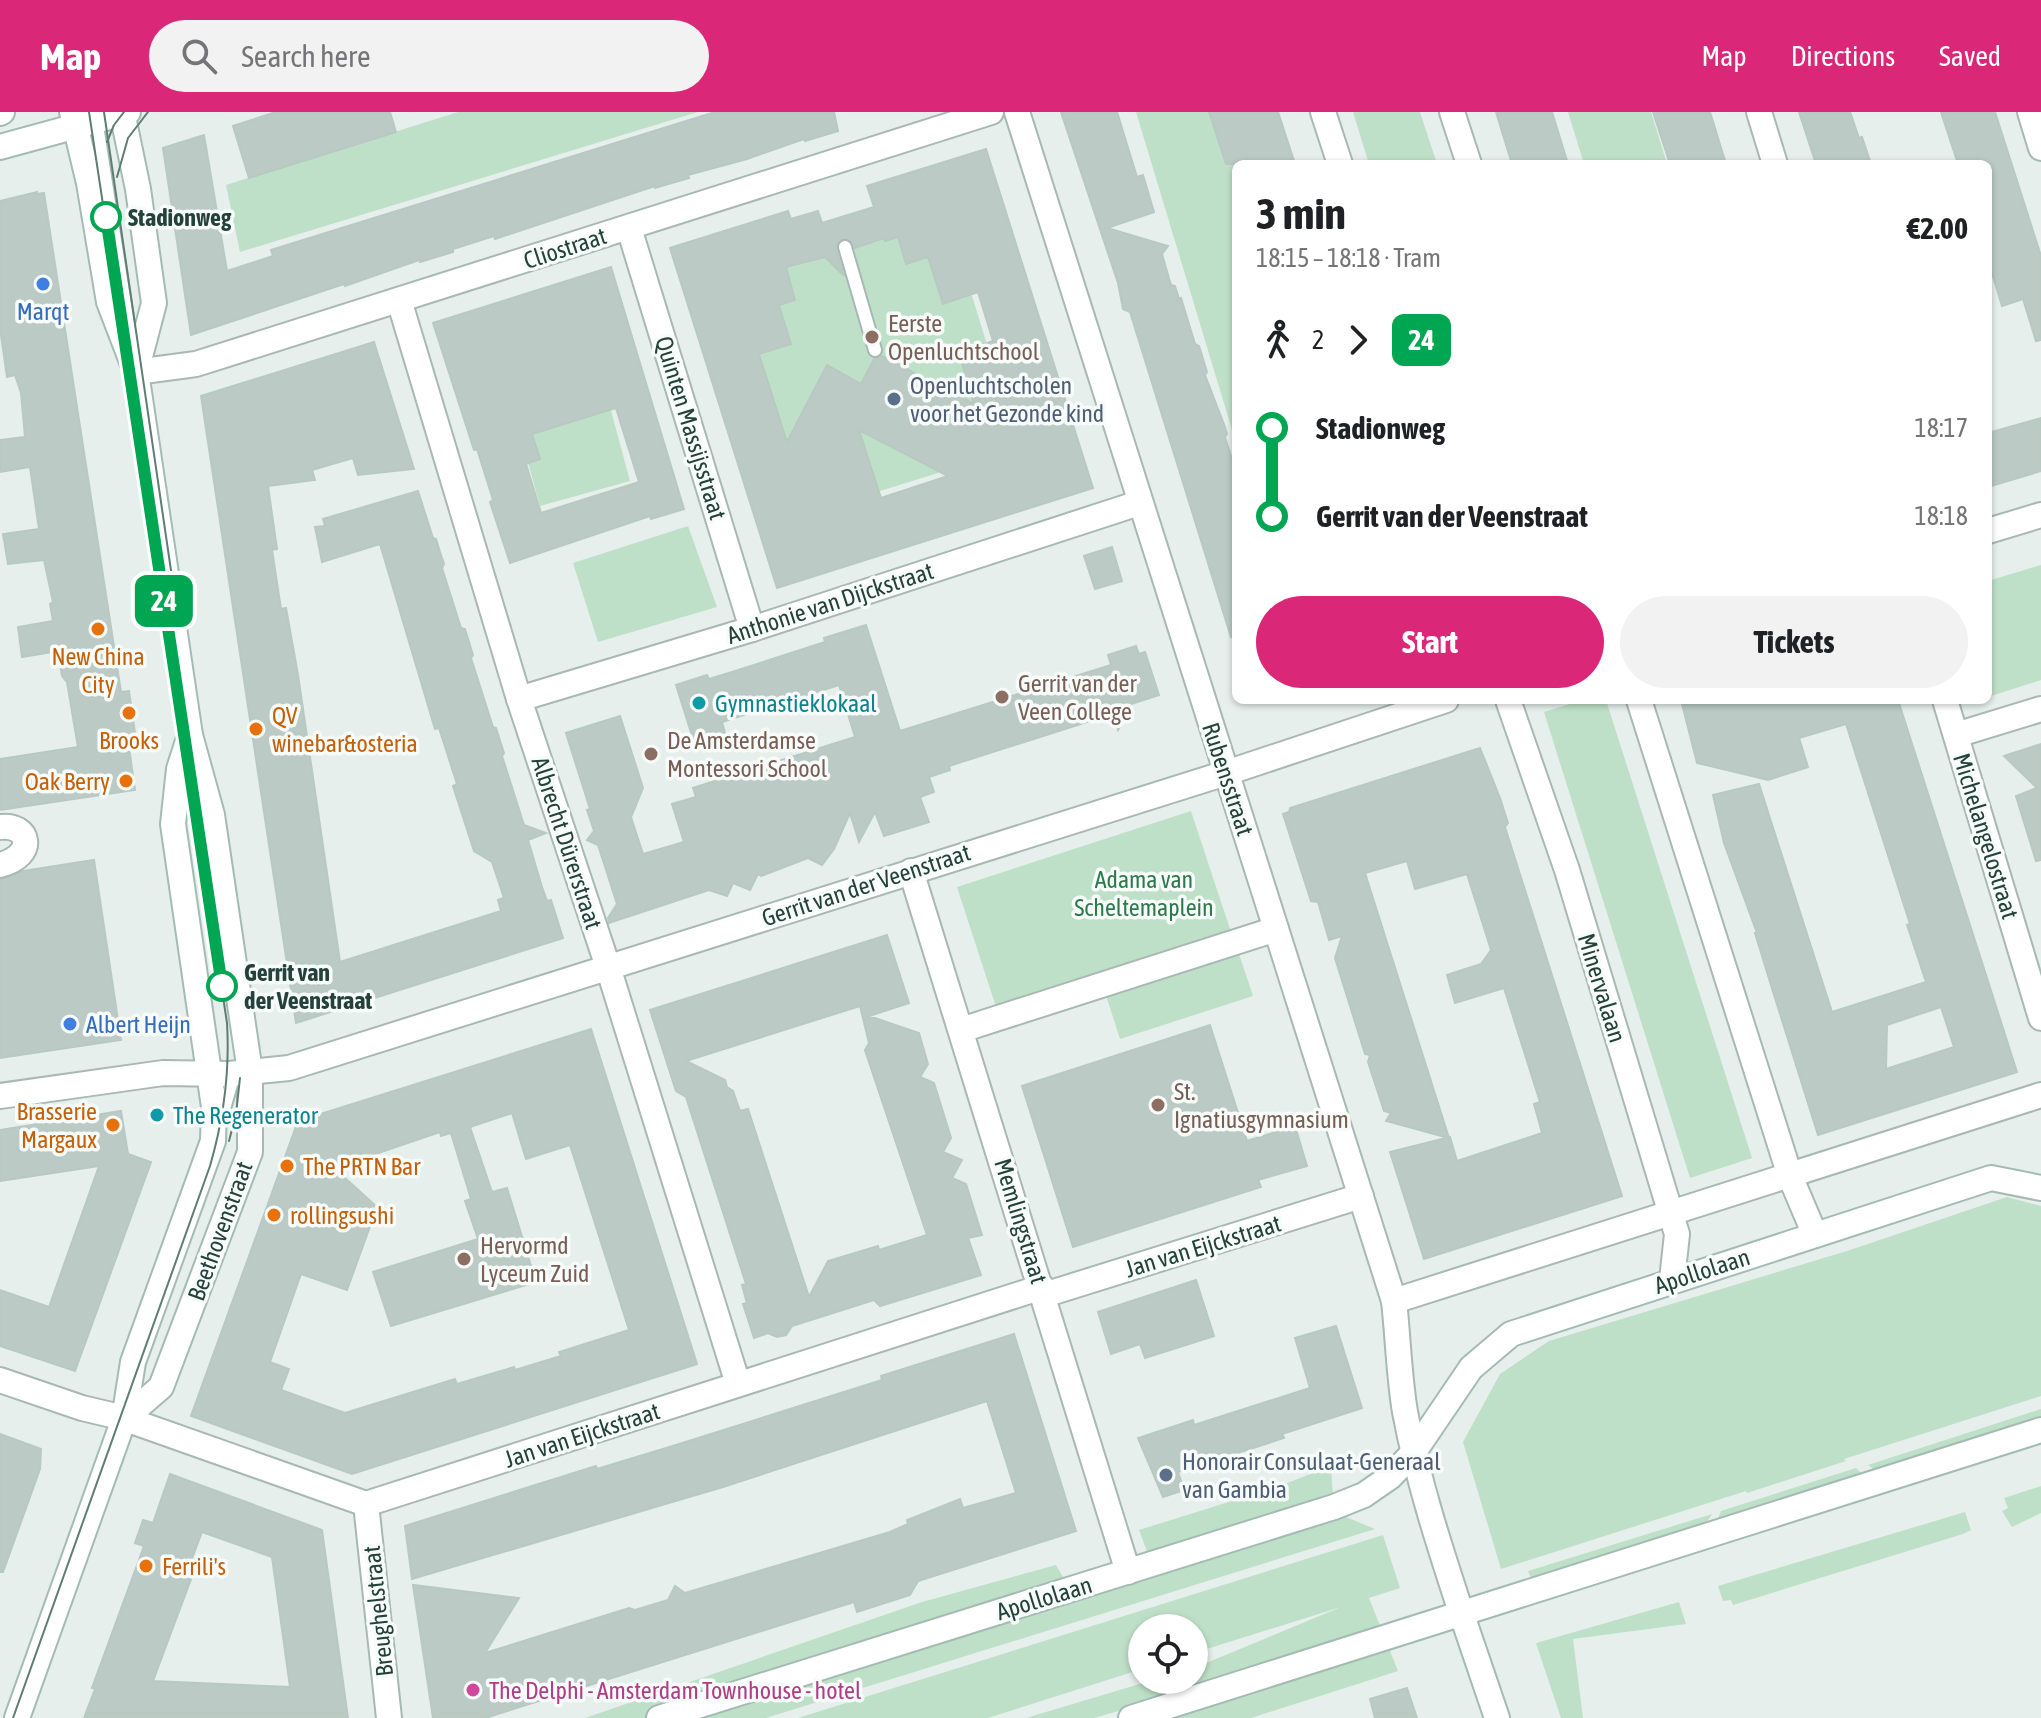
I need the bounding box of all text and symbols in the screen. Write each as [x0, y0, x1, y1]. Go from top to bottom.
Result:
search box [149, 20, 709, 92]
icon: search [177, 34, 221, 78]
text: Map [40, 35, 101, 78]
text: Search here [241, 39, 371, 73]
text: Map [1702, 40, 1747, 72]
text: Directions [1791, 40, 1895, 72]
text: Saved [1939, 40, 2001, 72]
text: 3 min [1256, 188, 1346, 238]
marker: Stadionweg [91, 202, 121, 232]
place label: Stadionweg [128, 204, 232, 231]
text: €2.00 [1907, 211, 1968, 245]
street label: Cliostraat [520, 222, 610, 274]
text: 18:15 – 18:18 · Tram [1256, 243, 1441, 273]
marker: Marqt [34, 275, 52, 293]
place label: Marqt [17, 298, 69, 325]
place label: Eerste Openluchtschool [888, 310, 1040, 365]
icon: walk [1256, 318, 1300, 362]
icon: forward [1336, 318, 1380, 362]
text: 24 [1408, 324, 1435, 356]
text: 2 [1312, 325, 1324, 355]
marker: Eerste Openluchtschool [863, 328, 881, 346]
street label: Quinten Massijsstraat [650, 333, 732, 523]
place label: Openluchtscholen voor het Gezonde kind [910, 372, 1104, 427]
marker: Openluchtscholen voor het Gezonde kind [885, 390, 903, 408]
text: Stadionweg [1316, 411, 1445, 445]
text: 18:17 [1914, 413, 1968, 443]
text: Gerrit van der Veenstraat [1316, 499, 1588, 533]
text: 18:18 [1914, 501, 1968, 531]
street label: Anthonie van Dijckstraat [723, 557, 937, 649]
line badge: 24 [128, 575, 200, 627]
text: 24 [151, 585, 177, 617]
button: Start [1256, 596, 1604, 688]
button: Tickets [1620, 596, 1968, 688]
marker: New China City [89, 620, 107, 638]
place label: New China City [51, 643, 145, 698]
place label: Gerrit van der Veen College [1018, 670, 1138, 725]
marker: Gerrit van der Veen College [993, 688, 1011, 706]
place label: Gymnastieklokaal [715, 690, 877, 717]
marker: Gymnastieklokaal [690, 694, 708, 712]
place label: QV winebar&osteria [272, 702, 418, 757]
marker: Brooks [120, 704, 138, 722]
street label: Rubensstraat [1197, 719, 1259, 839]
marker: QV winebar&osteria [247, 720, 265, 738]
place label: Brooks [99, 727, 159, 754]
place label: De Amsterdamse Montessori School [667, 727, 828, 782]
marker: De Amsterdamse Montessori School [642, 745, 660, 763]
street label: Michelangelostraat [1948, 750, 2024, 922]
street label: Albrecht Dürerstraat [526, 754, 608, 933]
place label: Oak Berry [25, 768, 110, 795]
marker: Oak Berry [117, 772, 135, 790]
street label: Gerrit van der Veenstraat [758, 839, 974, 931]
park label: Adama van Scheltemaplein [1074, 866, 1214, 921]
street label: Minervalaan [1573, 930, 1631, 1046]
place label: Gerrit van der Veenstraat [244, 959, 372, 1014]
marker: Gerrit van der Veenstraat [207, 971, 237, 1001]
place label: Albert Heijn [86, 1011, 191, 1038]
marker: Albert Heijn [61, 1015, 79, 1033]
place label: St. Ignatiusgymnasium [1174, 1078, 1349, 1133]
marker: St. Ignatiusgymnasium [1149, 1096, 1167, 1114]
place label: Brasserie Margaux [17, 1098, 97, 1153]
place label: The Regenerator [173, 1102, 319, 1129]
marker: The Regenerator [148, 1106, 166, 1124]
marker: Brasserie Margaux [104, 1116, 122, 1134]
place label: The PRTN Bar [303, 1153, 421, 1180]
street label: Memlingstraat [989, 1155, 1053, 1287]
marker: The PRTN Bar [278, 1157, 296, 1175]
street label: Beethovenstraat [182, 1158, 258, 1304]
place label: rollingsushi [290, 1202, 394, 1229]
marker: rollingsushi [265, 1206, 283, 1224]
street label: Jan van Eijckstraat [1122, 1209, 1284, 1283]
place label: Hervormd Lyceum Zuid [480, 1232, 589, 1287]
street label: Apollolaan [1651, 1243, 1753, 1299]
marker: Hervormd Lyceum Zuid [455, 1250, 473, 1268]
street label: Jan van Eijckstraat [501, 1397, 663, 1473]
place label: Honorair Consulaat-Generaal van Gambia [1182, 1448, 1441, 1503]
marker: Honorair Consulaat-Generaal van Gambia [1157, 1466, 1175, 1484]
street label: Breughelstraat [358, 1544, 398, 1678]
place label: Ferrili's [162, 1553, 226, 1580]
marker: Ferrili's [137, 1557, 155, 1575]
street label: Apollolaan [993, 1571, 1095, 1625]
map controls [1128, 1614, 1208, 1694]
button: locate [1128, 1614, 1208, 1694]
place label: The Delphi - Amsterdam Townhouse - hotel [489, 1677, 862, 1704]
marker: The Delphi - Amsterdam Townhouse - hotel [464, 1681, 482, 1699]

